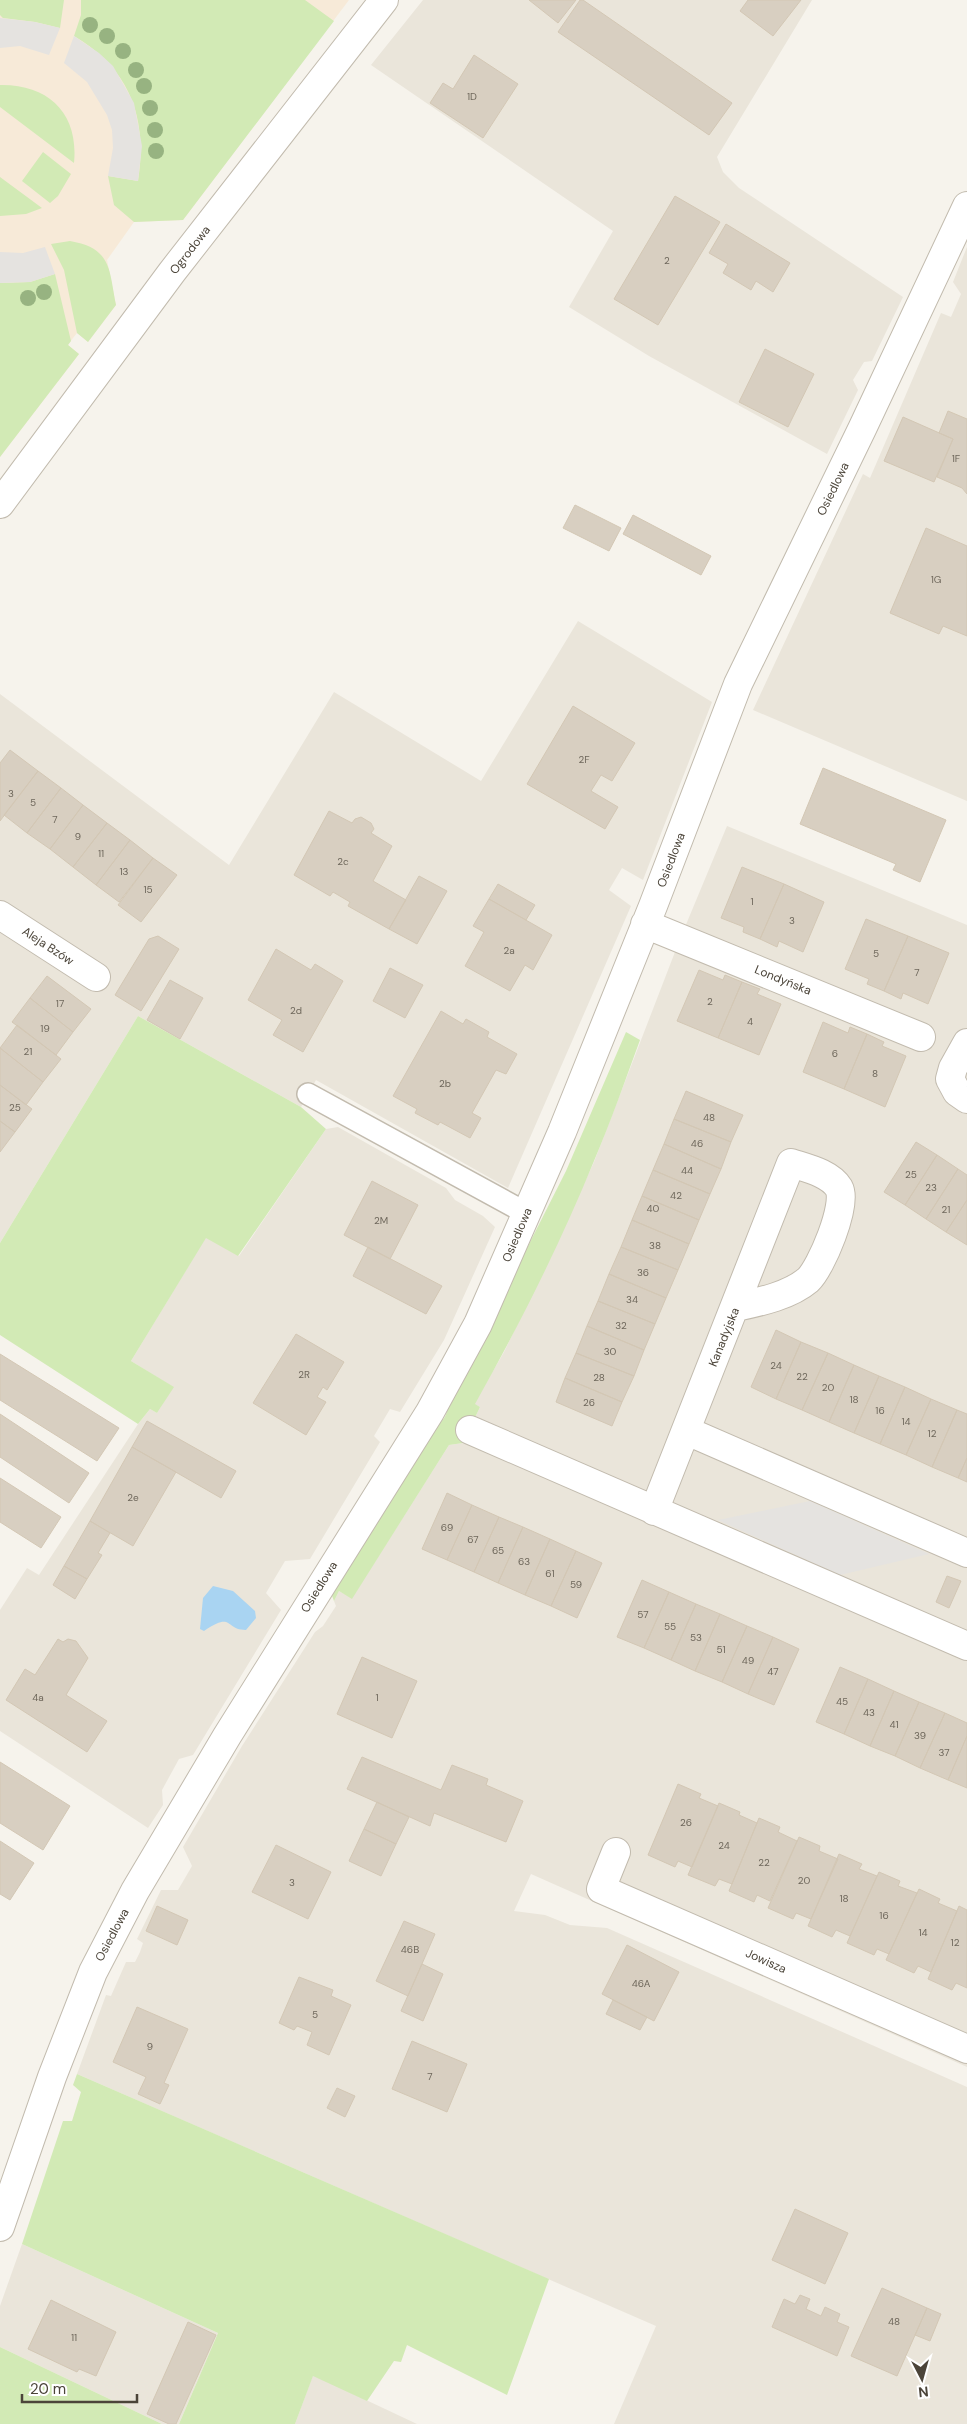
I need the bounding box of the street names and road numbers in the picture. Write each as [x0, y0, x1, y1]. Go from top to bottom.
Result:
street label: Ogrodowa [166, 223, 214, 277]
street label: Osiedlowa [813, 460, 853, 518]
street label: Osiedlowa [653, 830, 689, 890]
street label: Aleja Bzów [19, 923, 77, 969]
street label: Londyńska [752, 961, 814, 999]
street label: Osiedlowa [498, 1205, 536, 1265]
street label: Kanadyjska [705, 1305, 743, 1369]
street label: Osiedlowa [297, 1558, 341, 1616]
street label: Osiedlowa [91, 1906, 133, 1964]
street label: Jowisza [743, 1945, 789, 1977]

